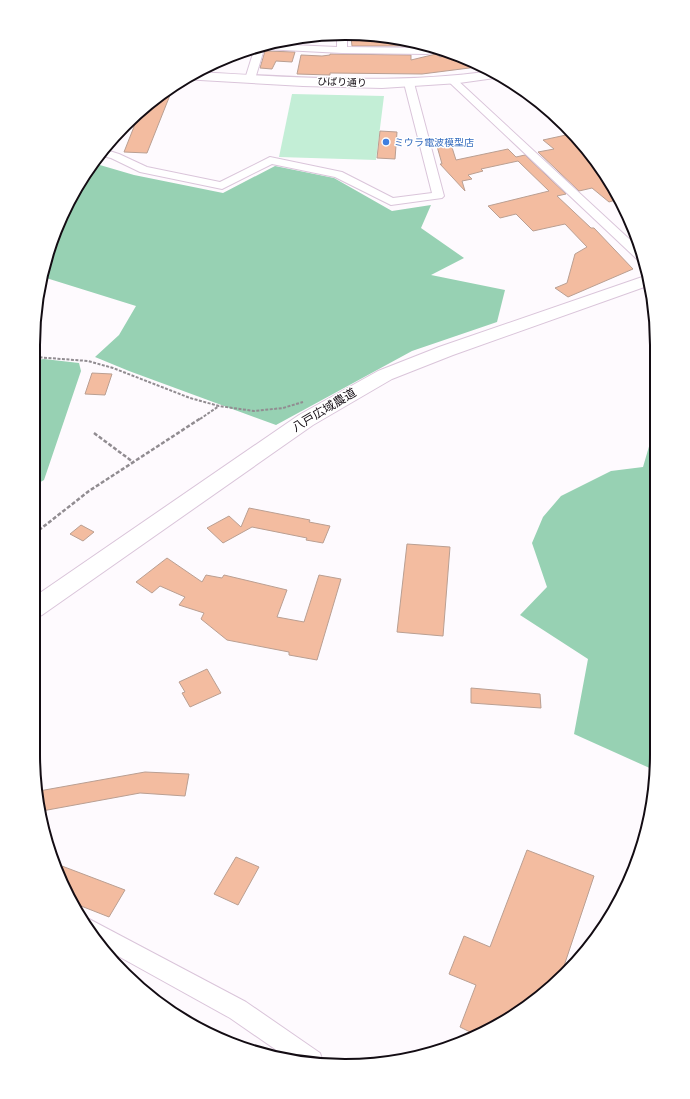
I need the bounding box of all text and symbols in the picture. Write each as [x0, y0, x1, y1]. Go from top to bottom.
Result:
street label: ひばり通り [317, 76, 367, 88]
marker: ミウラ電波模型店 [381, 137, 391, 147]
place label: ミウラ電波模型店 [394, 137, 474, 148]
street label: 八戸広域農道 [290, 385, 358, 435]

